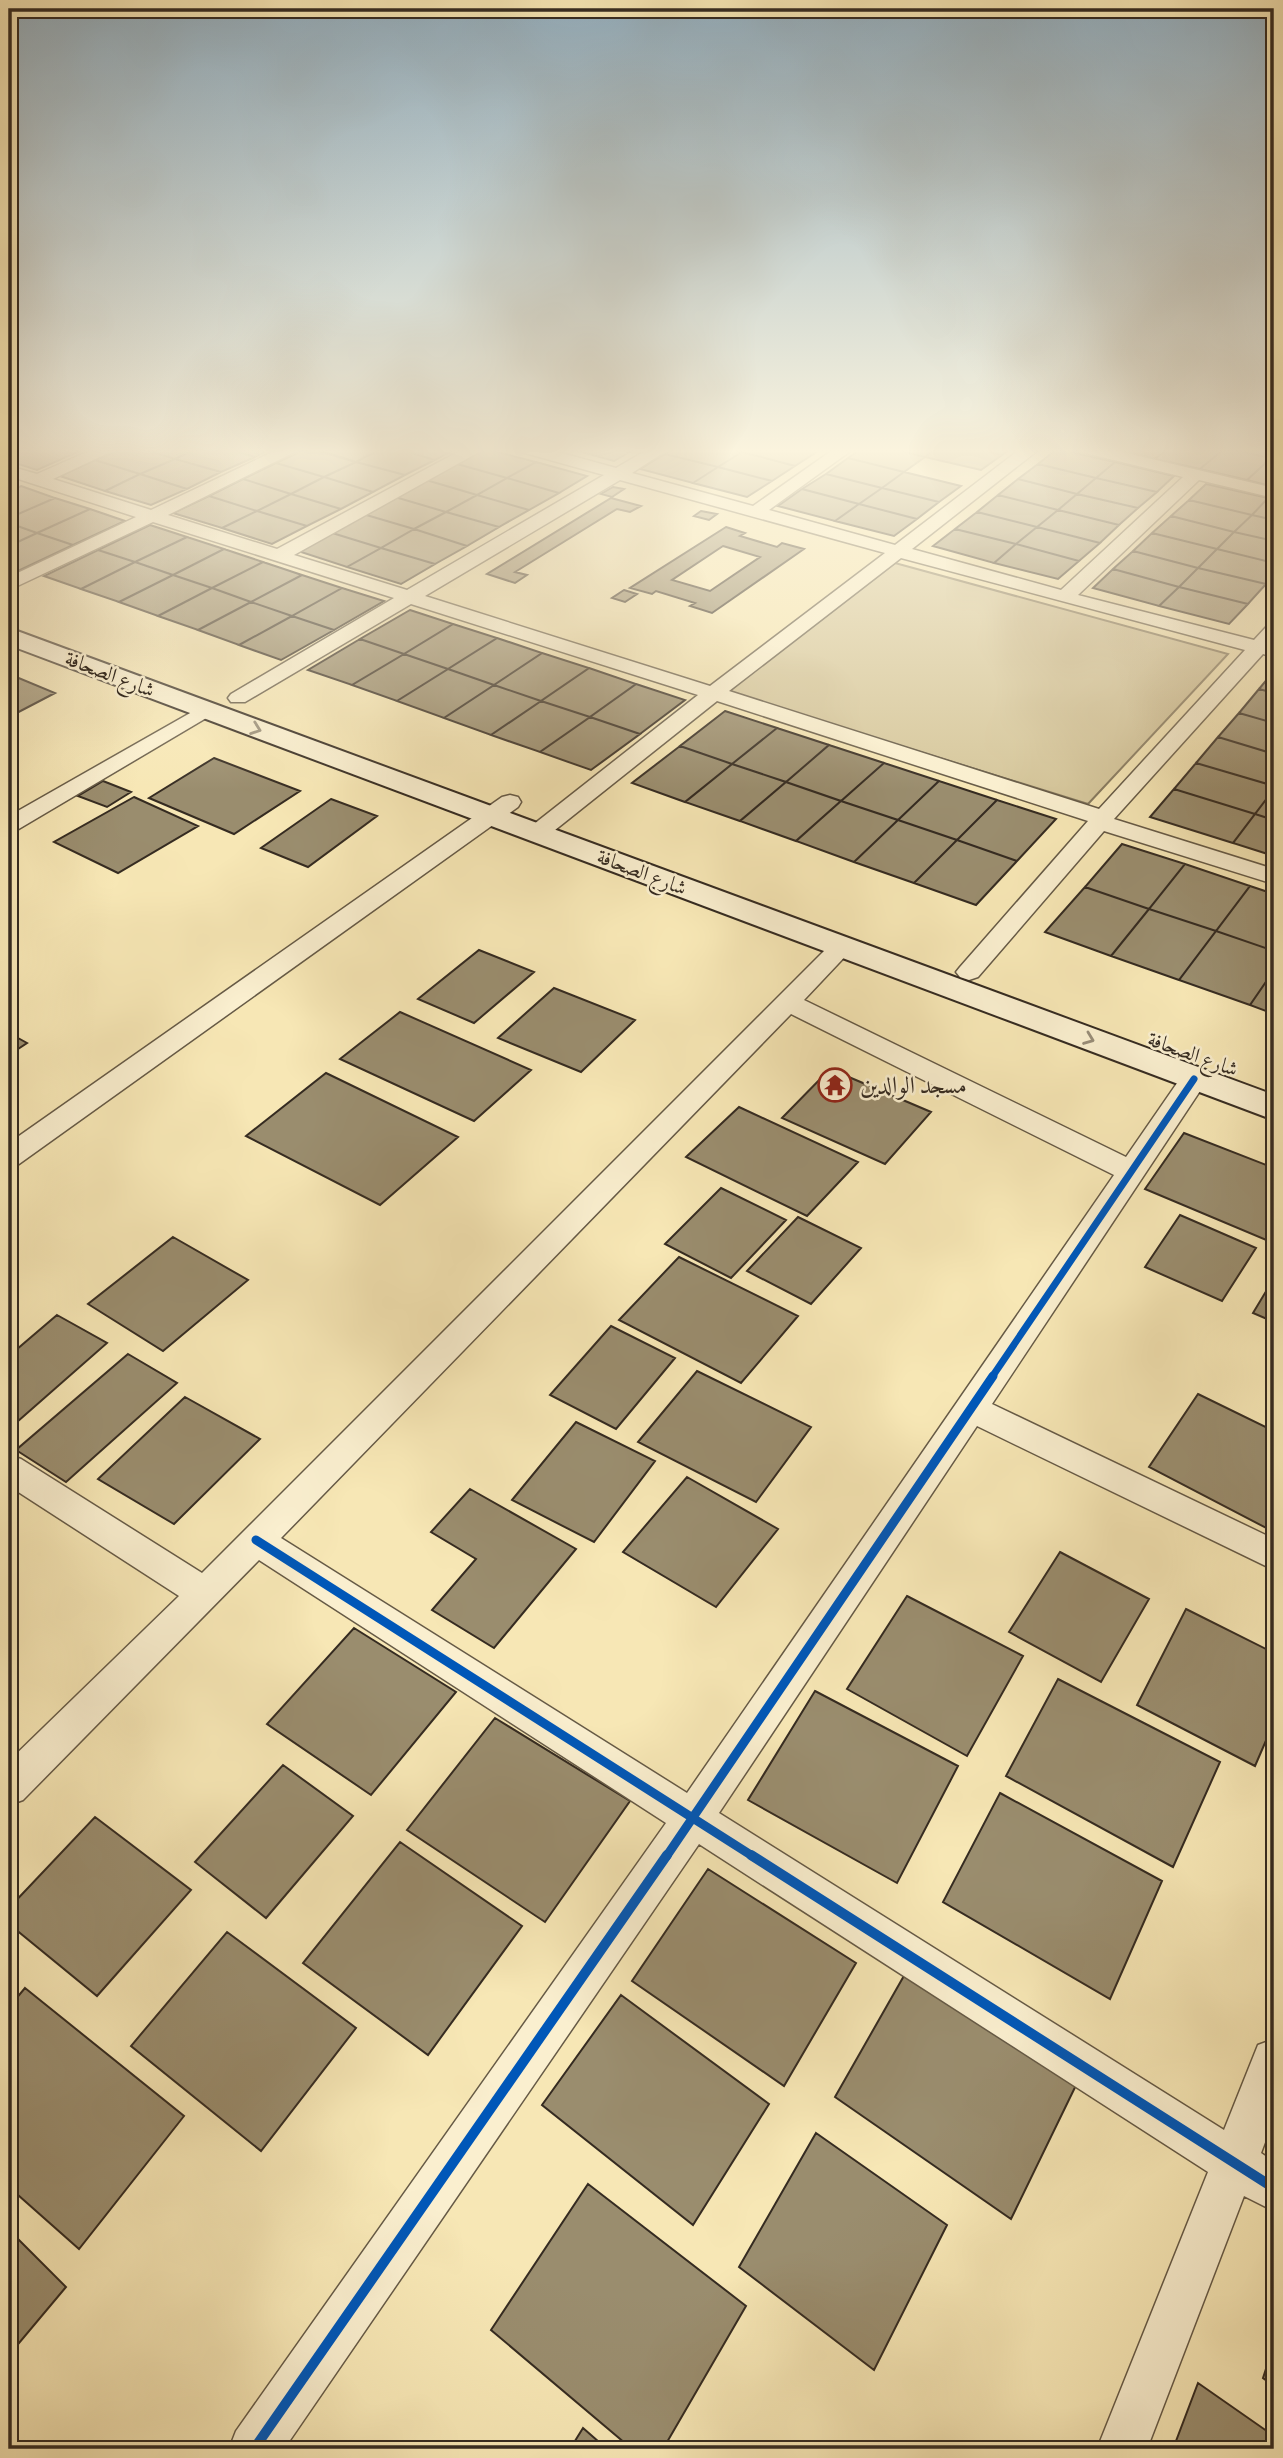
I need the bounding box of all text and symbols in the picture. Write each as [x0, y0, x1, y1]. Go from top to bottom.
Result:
street label: شارع الصحافة [60, 644, 159, 708]
one-way arrow [250, 721, 262, 735]
street label: شارع الصحافة [592, 842, 691, 906]
street label: شارع الصحافة [1143, 1025, 1242, 1087]
one-way arrow [1083, 1030, 1095, 1044]
temple icon: مسجد الوالدين [816, 1066, 854, 1104]
place label: مسجد الوالدين [860, 1069, 967, 1101]

